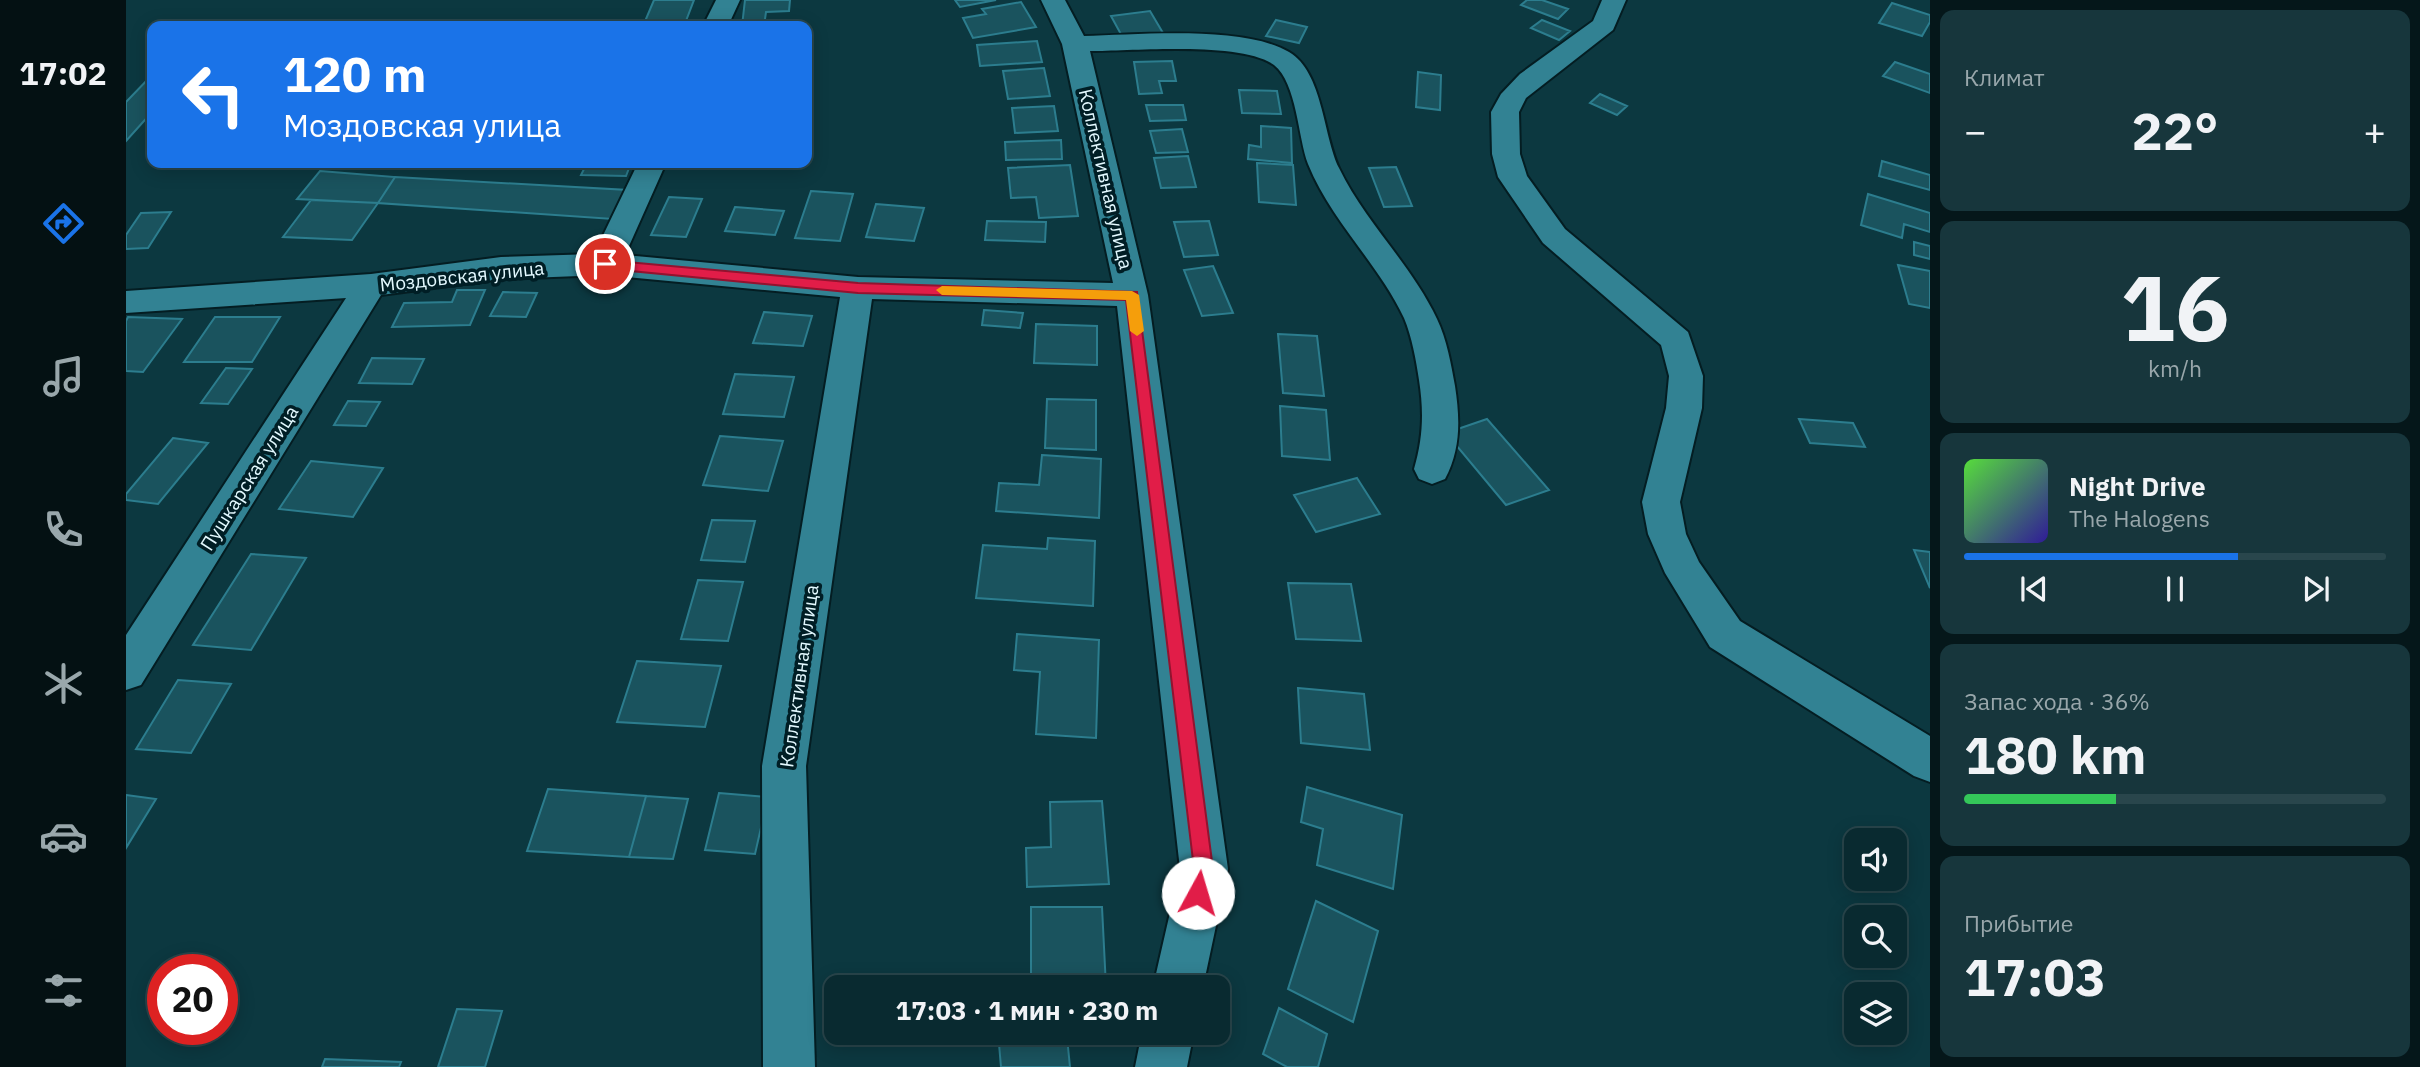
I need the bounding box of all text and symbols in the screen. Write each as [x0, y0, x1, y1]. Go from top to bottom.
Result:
text: 120 m [283, 42, 427, 105]
icon: left [168, 49, 259, 140]
text: 17:02 [19, 52, 107, 94]
text: Климат [1964, 62, 2045, 92]
street label: Коллективная улица [1074, 86, 1138, 272]
text: 22° [2132, 97, 2218, 164]
text: Моздовская улица [283, 104, 561, 146]
text: − [1964, 106, 1987, 155]
text: + [2363, 106, 2386, 155]
icon: directions [39, 199, 88, 248]
pin [575, 234, 635, 294]
icon: arrive [586, 245, 624, 283]
text: 16 [2120, 248, 2230, 366]
street label: Моздовская улица [379, 255, 545, 297]
icon: music [39, 352, 88, 401]
text: km/h [2148, 353, 2202, 383]
street label: Пушкарская улица [195, 401, 303, 555]
text: Night Drive [2069, 469, 2206, 503]
text: The Halogens [2069, 503, 2210, 533]
icon: phone [39, 505, 88, 554]
icon: previous [2015, 570, 2053, 608]
icon: pause [2156, 570, 2194, 608]
icon: next [2297, 570, 2335, 608]
street label: Коллективная улица [774, 583, 824, 769]
icon: climate [39, 659, 88, 708]
text: Запас хода · 36% [1964, 686, 2150, 716]
text: 180 km [1964, 721, 2146, 788]
icon: car [39, 812, 88, 861]
map controls [1844, 828, 1907, 1045]
button: sound [1844, 828, 1907, 891]
position arrow [1161, 856, 1235, 930]
button: search [1844, 905, 1907, 968]
text: Прибытие [1964, 908, 2073, 938]
text: 17:03 [1964, 943, 2106, 1010]
speed limit sign: 20 [147, 954, 238, 1045]
icon: filters [39, 966, 88, 1015]
button: layers [1844, 982, 1907, 1045]
text: 17:03 · 1 мин · 230 m [896, 993, 1158, 1027]

